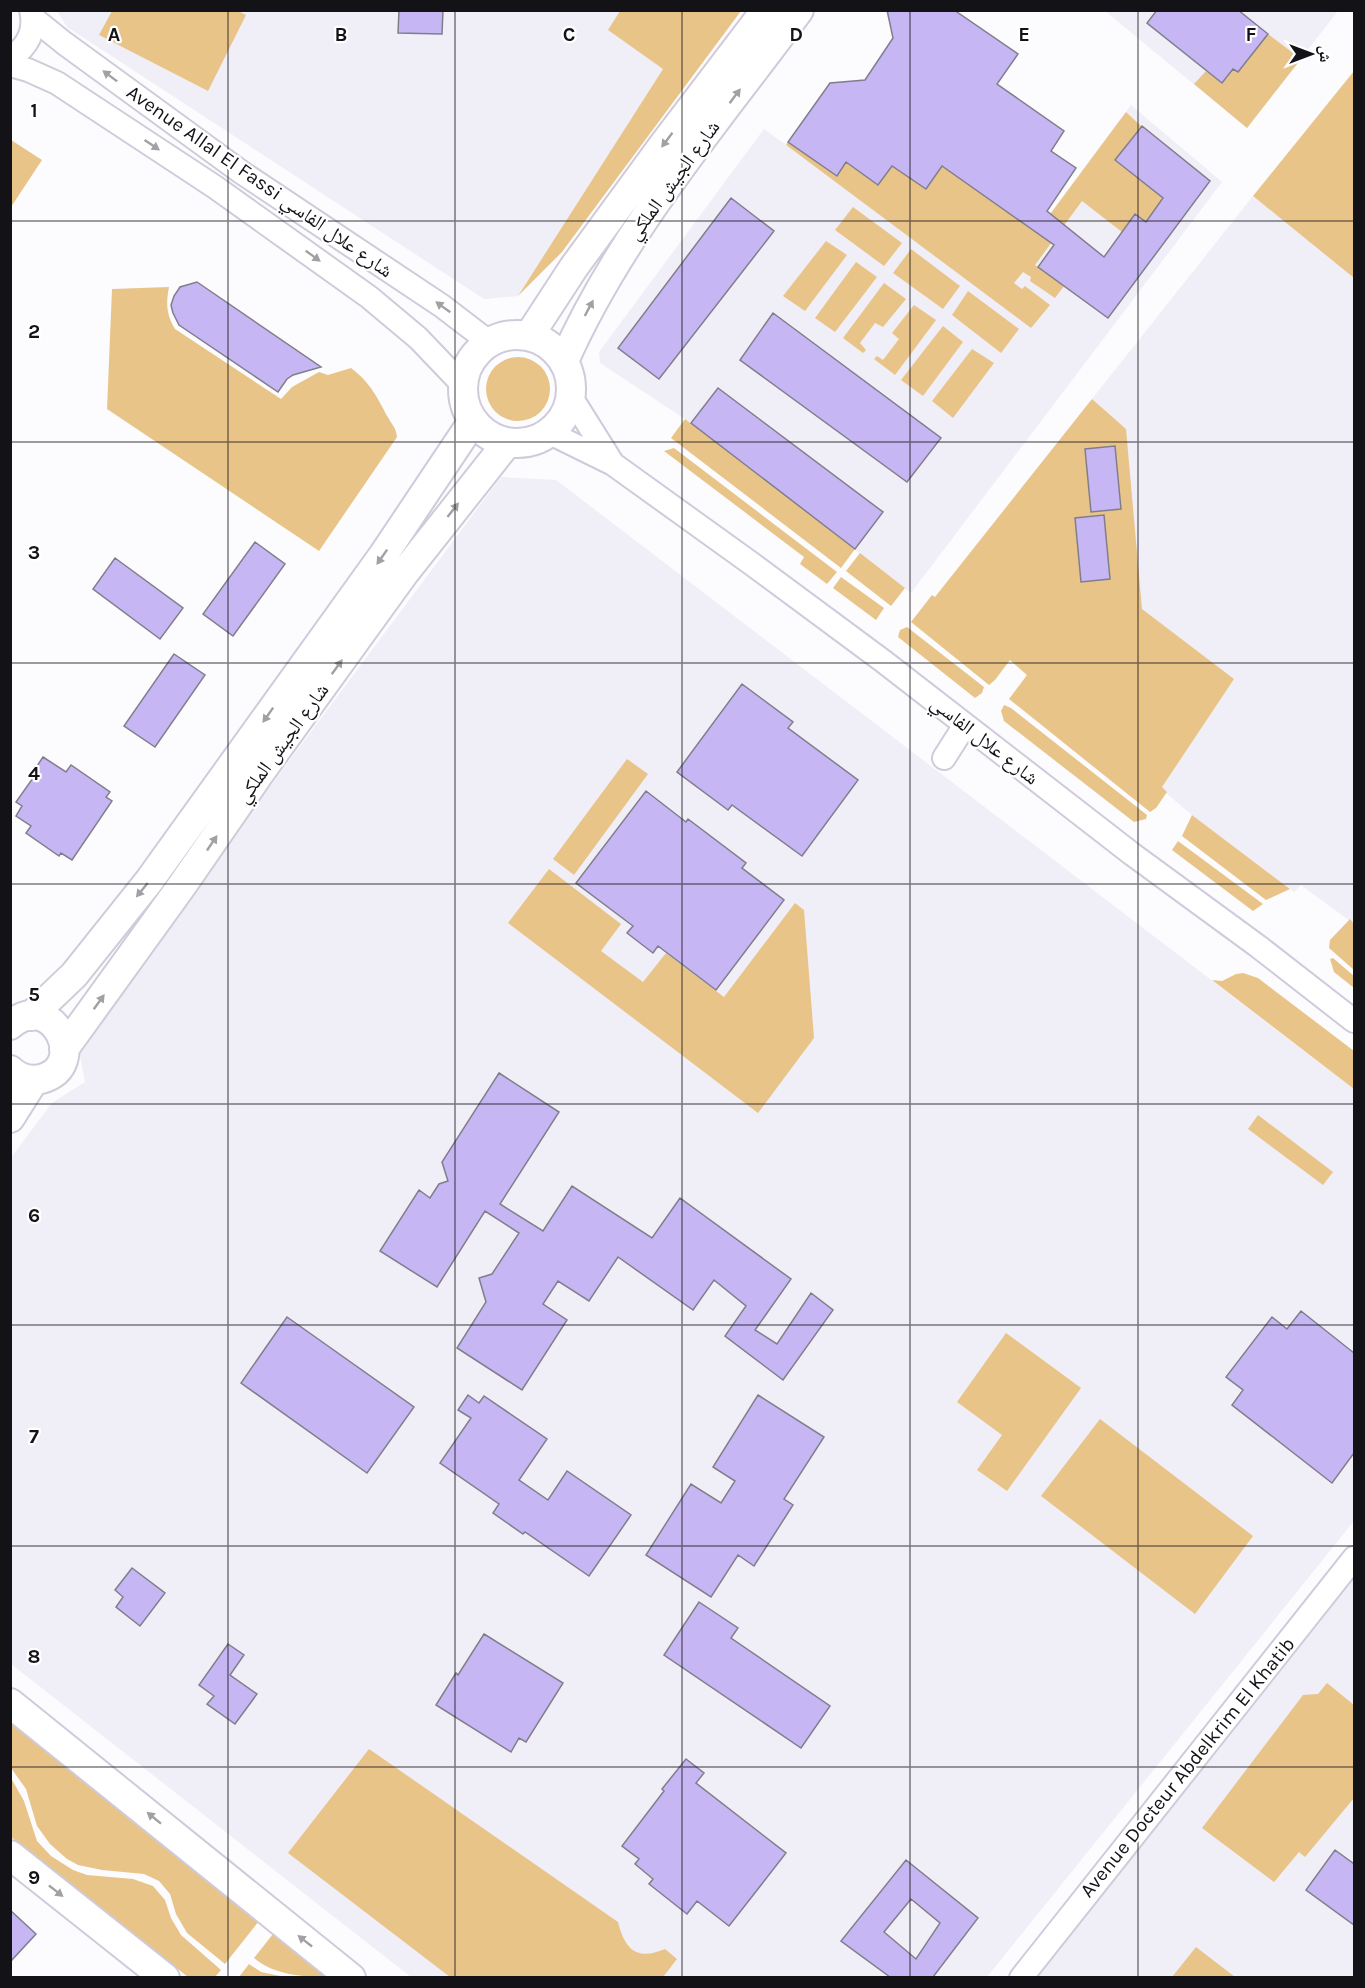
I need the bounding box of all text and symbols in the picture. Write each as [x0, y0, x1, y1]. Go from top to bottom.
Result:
text: A [108, 23, 121, 46]
text: B [335, 23, 347, 46]
text: C [563, 23, 575, 46]
text: D [789, 23, 803, 46]
text: E [1018, 23, 1030, 46]
text: F [1246, 23, 1257, 46]
north arrow [1281, 24, 1341, 84]
text: ش [1316, 46, 1335, 63]
one-way arrow [102, 70, 118, 82]
street label: Avenue Allal El Fassi شارع علال الفاسي [120, 80, 397, 286]
one-way arrow [729, 88, 741, 103]
text: 1 [30, 99, 38, 122]
street label: شارع الجيش الملكي [622, 116, 728, 247]
one-way arrow [661, 133, 673, 148]
one-way arrow [144, 140, 160, 151]
one-way arrow [304, 250, 320, 262]
one-way arrow [584, 299, 594, 316]
one-way arrow [435, 301, 451, 313]
text: 2 [28, 320, 40, 343]
one-way arrow [447, 503, 459, 518]
text: 3 [28, 541, 40, 564]
one-way arrow [376, 548, 388, 564]
one-way arrow [331, 659, 343, 675]
street label: شارع الجيش الملكي [231, 679, 337, 810]
street label: شارع علال الفاسي [924, 691, 1043, 793]
one-way arrow [262, 706, 274, 722]
text: 4 [28, 762, 40, 785]
one-way arrow [206, 835, 218, 851]
one-way arrow [135, 882, 148, 898]
text: 5 [28, 983, 40, 1006]
one-way arrow [93, 994, 105, 1010]
text: 6 [28, 1204, 40, 1227]
text: 7 [29, 1425, 39, 1448]
street label: Avenue Docteur Abdelkrim El Khatib [1075, 1633, 1300, 1902]
text: 8 [28, 1645, 40, 1668]
one-way arrow [146, 1812, 162, 1825]
text: 9 [28, 1866, 40, 1889]
one-way arrow [49, 1885, 64, 1897]
one-way arrow [298, 1936, 313, 1948]

